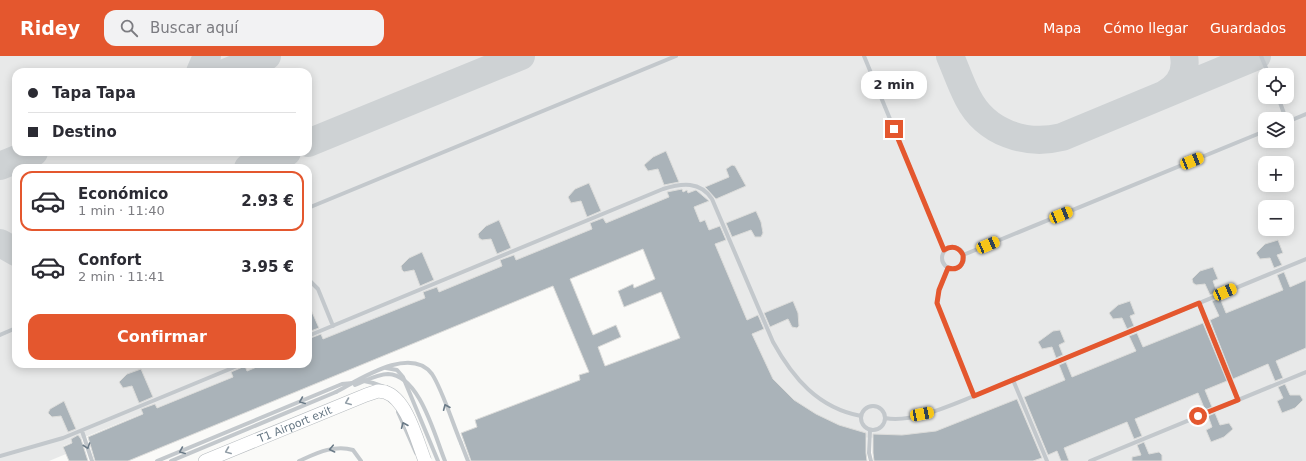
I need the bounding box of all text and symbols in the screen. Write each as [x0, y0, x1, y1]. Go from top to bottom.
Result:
search box [104, 10, 384, 46]
text: Ridey [20, 17, 80, 39]
icon: search [118, 17, 140, 39]
text: Buscar aquí [150, 19, 238, 37]
text: Mapa [1043, 20, 1081, 36]
text: Cómo llegar [1103, 20, 1188, 36]
text: Guardados [1210, 20, 1286, 36]
map controls [1258, 68, 1294, 236]
button: locate [1258, 68, 1294, 104]
callout: 2 min [861, 71, 927, 99]
text: 2 min [874, 77, 914, 92]
text: Tapa Tapa [52, 84, 136, 102]
button: layers [1258, 112, 1294, 148]
route end [885, 120, 903, 138]
text: Destino [52, 123, 117, 141]
car [1179, 151, 1205, 171]
button: + [1258, 156, 1294, 192]
icon: car [30, 183, 66, 219]
text: Económico [78, 185, 168, 203]
text: 2.93 € [241, 192, 294, 210]
button: − [1258, 200, 1294, 236]
text: 1 min · 11:40 [78, 203, 165, 218]
car [1048, 205, 1074, 225]
car [975, 235, 1001, 255]
icon: car [30, 249, 66, 285]
text: Confort [78, 251, 141, 269]
text: 3.95 € [241, 258, 294, 276]
text: 2 min · 11:41 [78, 269, 165, 284]
car [1212, 282, 1238, 302]
button: Confirmar [28, 314, 296, 360]
one-way arrow [298, 396, 305, 404]
one-way arrow [345, 397, 353, 405]
street label: T1 Airport exit [255, 403, 335, 446]
one-way arrow [443, 403, 451, 411]
car [909, 406, 935, 422]
route start [1189, 407, 1207, 425]
one-way arrow [400, 422, 408, 429]
one-way arrow [82, 442, 91, 449]
one-way arrow [329, 445, 335, 453]
one-way arrow [178, 446, 185, 454]
one-way arrow [225, 447, 232, 455]

